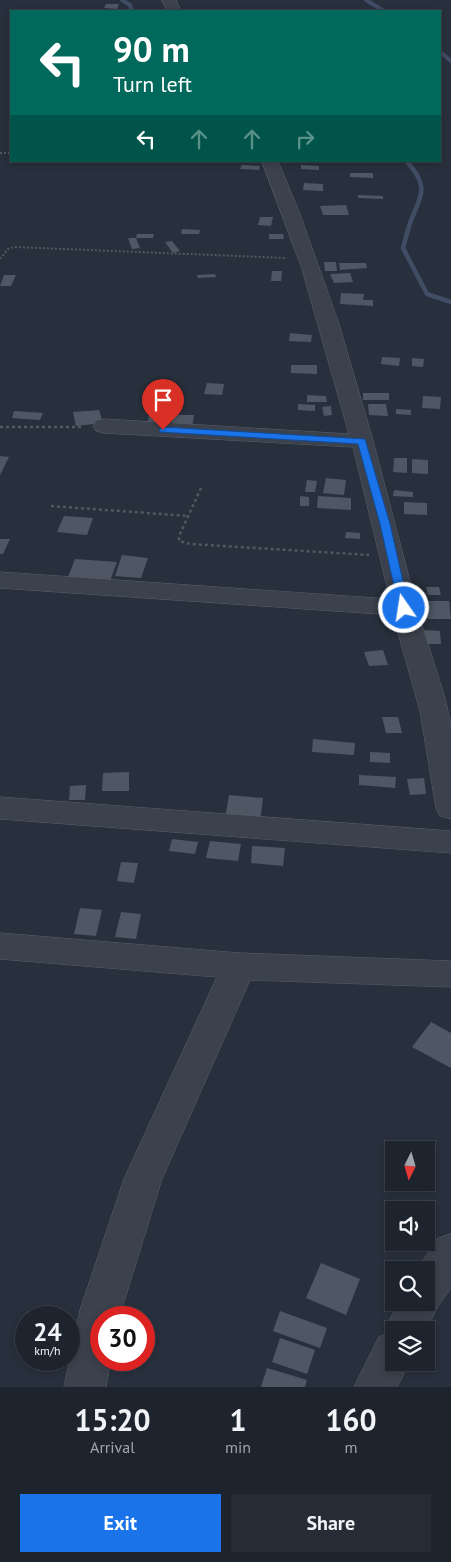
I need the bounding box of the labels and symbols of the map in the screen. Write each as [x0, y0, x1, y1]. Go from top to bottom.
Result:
pin [142, 379, 184, 430]
position arrow [377, 581, 429, 633]
north arrow [385, 1141, 435, 1191]
speed limit sign: 30 [90, 1306, 155, 1371]

